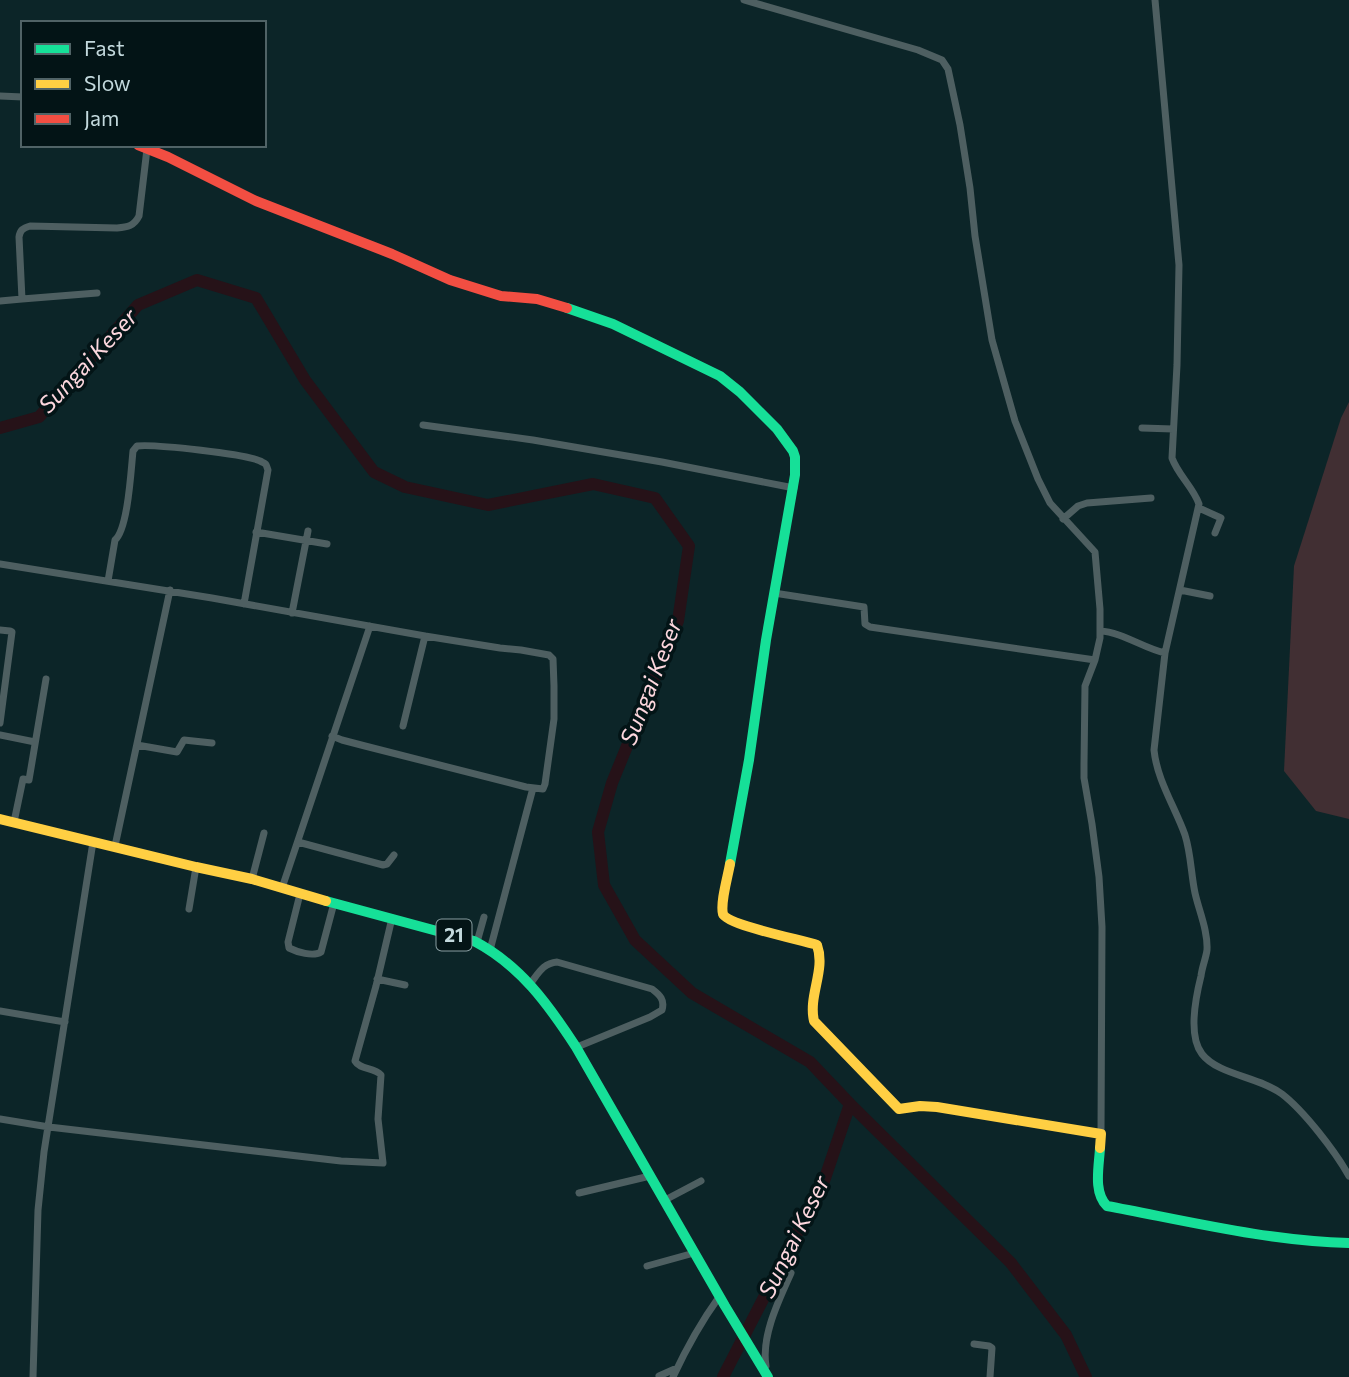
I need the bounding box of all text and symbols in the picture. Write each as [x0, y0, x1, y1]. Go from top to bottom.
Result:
legend [21, 21, 266, 147]
text: Fast [84, 35, 125, 60]
text: Slow [84, 70, 131, 95]
text: Jam [84, 105, 119, 130]
water label: Sungai Keser [32, 302, 143, 418]
water label: Sungai Keser [613, 614, 687, 748]
road number: 21 [436, 920, 472, 951]
water label: Sungai Keser [751, 1170, 835, 1302]

